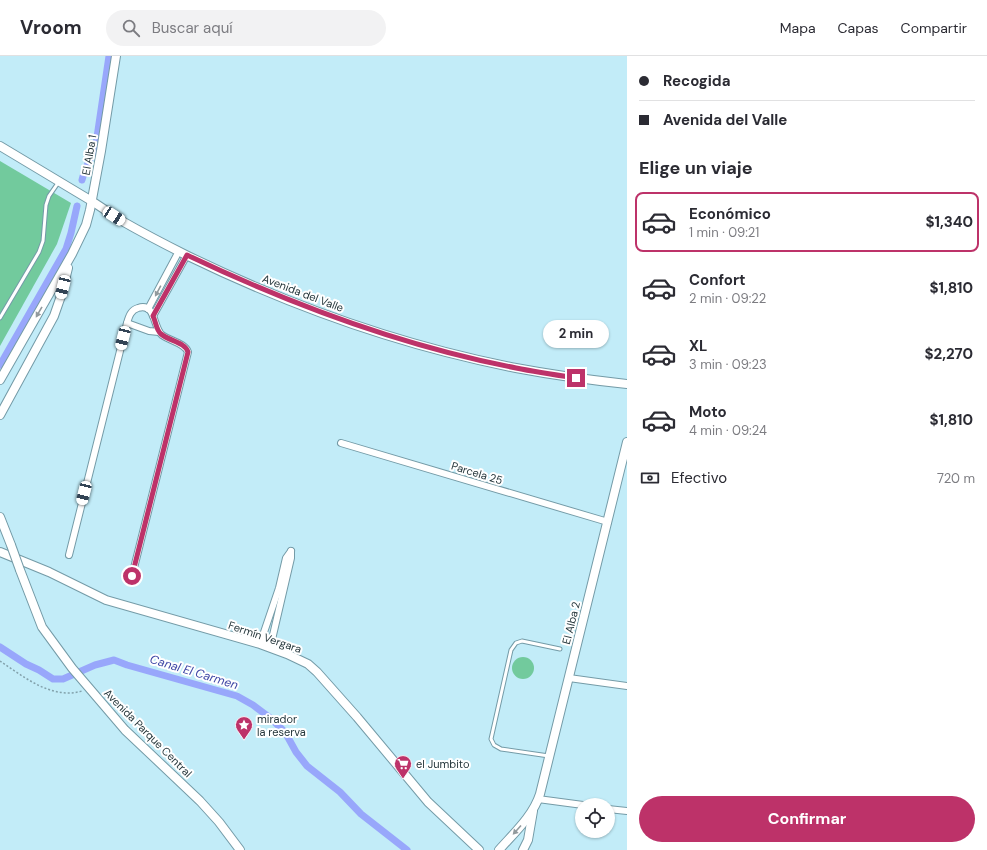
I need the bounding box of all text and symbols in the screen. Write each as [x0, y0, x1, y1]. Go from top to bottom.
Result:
search box [106, 10, 386, 46]
text: Vroom [20, 15, 82, 40]
icon: search [120, 17, 142, 39]
text: Buscar aquí [152, 18, 233, 38]
text: Mapa [780, 19, 816, 37]
text: Capas [838, 19, 879, 37]
text: Compartir [901, 19, 967, 37]
text: Recogida [663, 71, 730, 91]
text: Avenida del Valle [663, 110, 787, 130]
street label: El Alba 1 [79, 134, 99, 176]
text: Elige un viaje [639, 156, 753, 180]
car [101, 204, 127, 228]
icon: car [641, 204, 677, 240]
text: Económico [689, 204, 771, 224]
text: $1,340 [925, 212, 973, 232]
text: 1 min · 09:21 [689, 224, 759, 241]
icon: car [641, 270, 677, 306]
text: Confort [689, 270, 746, 290]
street label: Avenida del Valle [260, 271, 346, 315]
car [54, 274, 72, 300]
text: $1,810 [930, 278, 973, 298]
one-way arrow [154, 285, 161, 296]
text: 2 min · 09:22 [689, 290, 766, 307]
one-way arrow [36, 306, 42, 318]
callout: 2 min [543, 320, 609, 348]
car [114, 325, 132, 351]
text: 2 min [559, 325, 593, 342]
icon: car [641, 336, 677, 372]
text: XL [689, 336, 707, 356]
text: $2,270 [925, 344, 973, 364]
text: 3 min · 09:23 [689, 356, 767, 373]
route end [567, 369, 585, 387]
icon: car [641, 402, 677, 438]
text: Moto [689, 402, 727, 422]
text: $1,810 [930, 410, 973, 430]
text: 4 min · 09:24 [689, 422, 767, 439]
street label: Parcela 25 [450, 459, 505, 488]
icon: cash [639, 467, 661, 489]
text: Efectivo [671, 468, 727, 488]
text: 720 m [937, 470, 975, 487]
car [75, 480, 93, 506]
route start [123, 567, 141, 585]
street label: El Alba 2 [559, 600, 583, 646]
street label: Fermín Vergara [227, 618, 303, 656]
water label: Canal El Carmen [148, 651, 240, 693]
street label: Avenida Parque Central [101, 686, 195, 780]
place label: mirador la reserva [257, 712, 306, 739]
place icon: mirador la reserva [234, 715, 254, 740]
supermarket icon: el Jumbito [393, 754, 413, 779]
place label: el Jumbito [416, 757, 469, 771]
button: Confirmar [639, 796, 975, 842]
map controls [575, 798, 615, 838]
button: locate [575, 798, 615, 838]
one-way arrow [512, 825, 522, 835]

